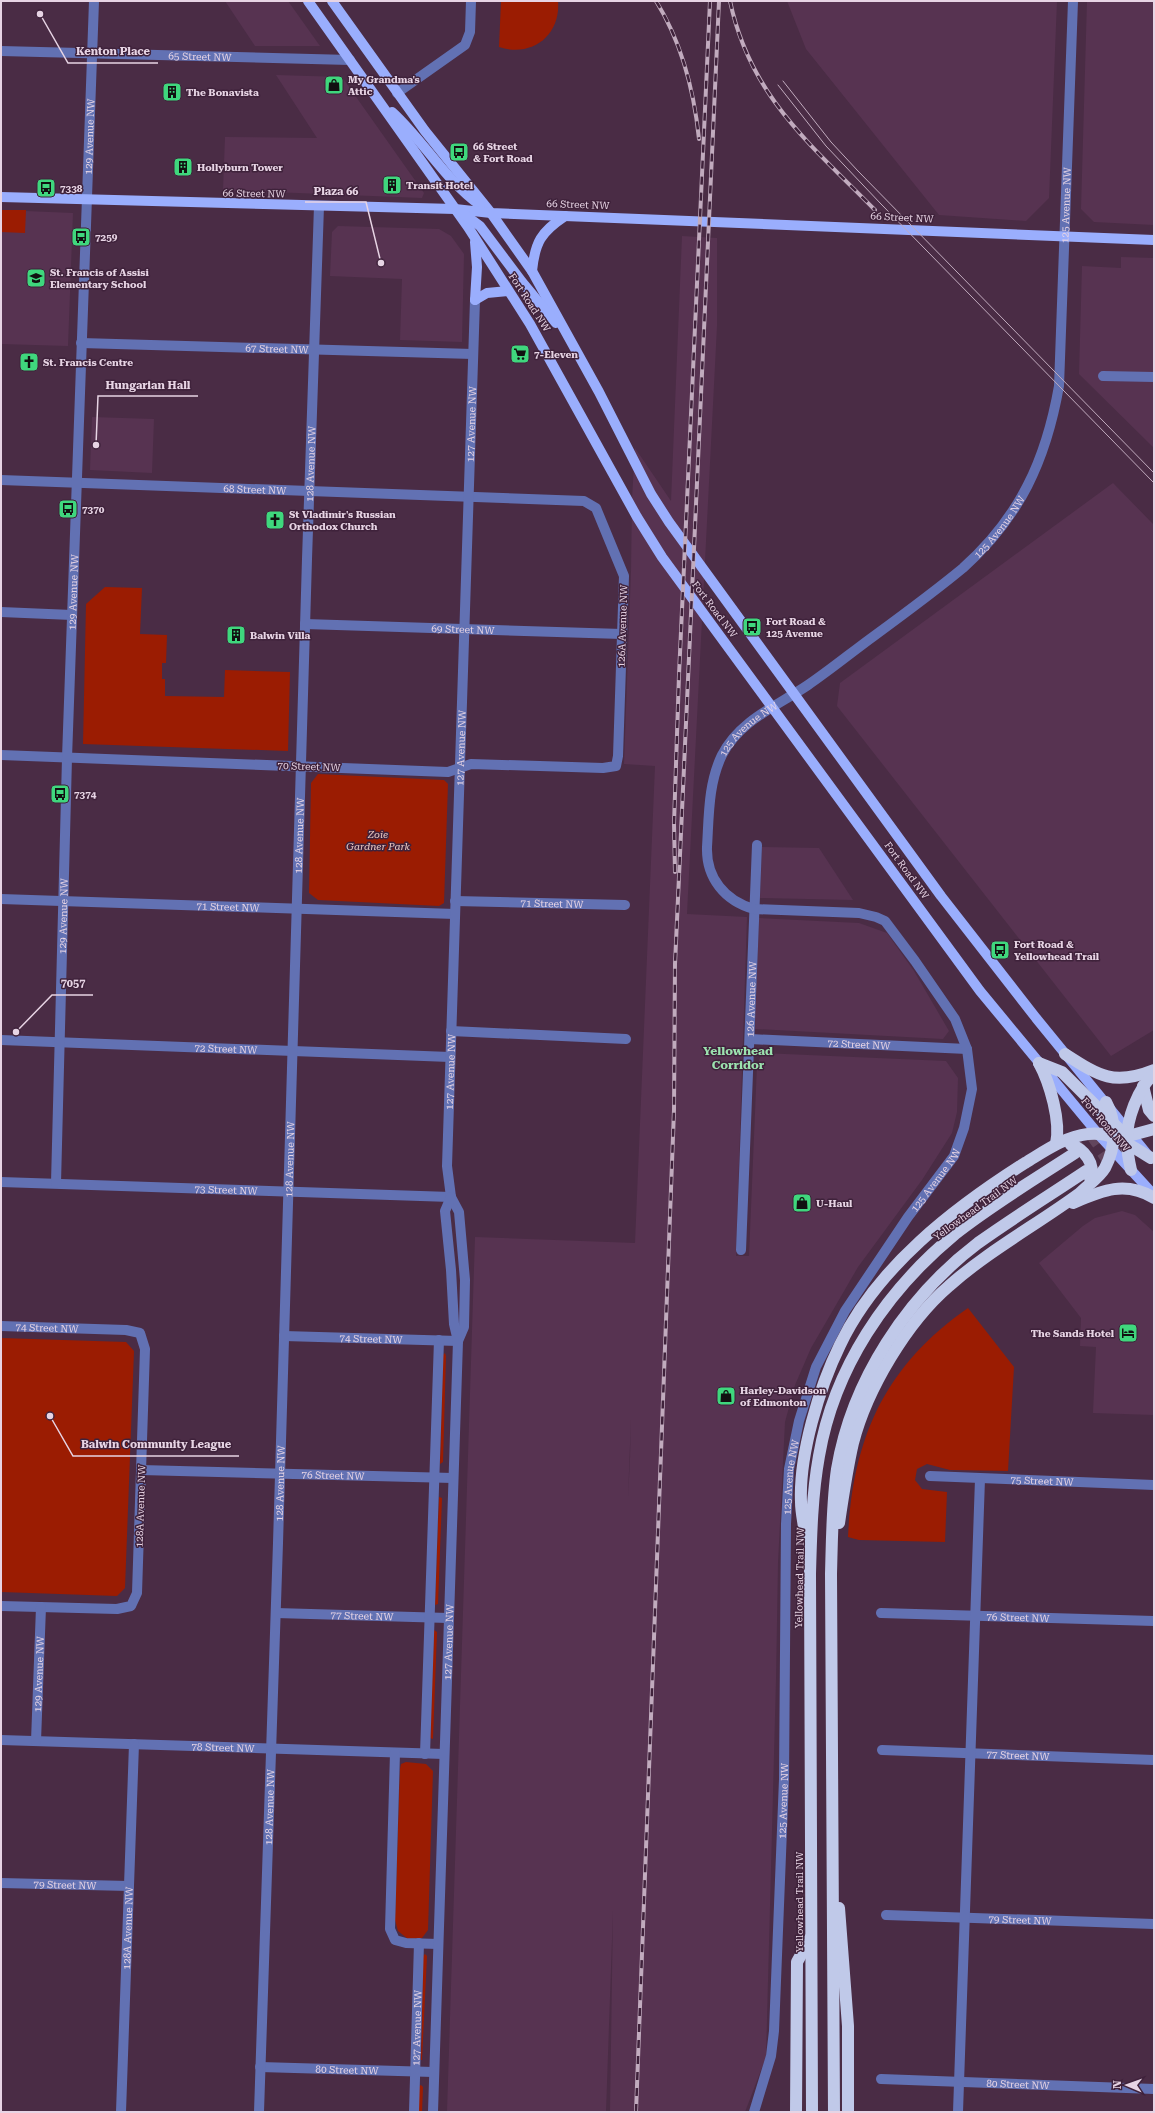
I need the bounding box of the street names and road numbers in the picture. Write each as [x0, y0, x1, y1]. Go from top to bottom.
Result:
street label: 65 Street NW [168, 50, 232, 63]
street label: 129 Avenue NW [83, 98, 97, 175]
street label: 125 Avenue NW [1059, 166, 1073, 243]
street label: 66 Street NW [222, 187, 286, 200]
street label: 66 Street NW [546, 198, 611, 211]
street label: 66 Street NW [870, 210, 935, 225]
street label: Fort Road NW [507, 271, 553, 334]
street label: 67 Street NW [245, 343, 309, 355]
street label: 127 Avenue NW [465, 385, 478, 462]
street label: 128 Avenue NW [304, 425, 318, 502]
street label: 68 Street NW [223, 483, 287, 496]
street label: 125 Avenue NW [972, 493, 1027, 560]
street label: 129 Avenue NW [67, 553, 80, 630]
street label: Fort Road NW [690, 579, 740, 640]
street label: 126A Avenue NW [616, 584, 629, 668]
street label: 69 Street NW [431, 623, 495, 636]
street label: 125 Avenue NW [717, 700, 780, 758]
street label: 127 Avenue NW [454, 709, 468, 786]
street label: 70 Street NW [277, 760, 342, 773]
street label: 128 Avenue NW [293, 797, 306, 874]
street label: Fort Road NW [882, 840, 931, 902]
street label: 129 Avenue NW [57, 877, 70, 954]
street label: 71 Street NW [520, 898, 585, 910]
street label: 71 Street NW [196, 900, 260, 914]
street label: 126 Avenue NW [744, 960, 758, 1037]
street label: 127 Avenue NW [444, 1033, 457, 1110]
street label: 72 Street NW [827, 1038, 892, 1052]
street label: 72 Street NW [194, 1042, 258, 1056]
street label: Fort Road NW [1079, 1095, 1132, 1154]
street label: 128 Avenue NW [283, 1121, 296, 1198]
street label: 125 Avenue NW [909, 1146, 963, 1214]
street label: Yellowhead Trail NW [931, 1174, 1020, 1243]
street label: 73 Street NW [194, 1183, 258, 1197]
street label: 74 Street NW [15, 1321, 80, 1335]
street label: 74 Street NW [339, 1333, 404, 1345]
street label: 125 Avenue NW [782, 1438, 801, 1515]
street label: 128 Avenue NW [274, 1444, 287, 1521]
street label: 128A Avenue NW [134, 1464, 147, 1548]
street label: 76 Street NW [301, 1469, 365, 1482]
street label: 75 Street NW [1010, 1474, 1075, 1488]
street label: Yellowhead Trail NW [793, 1527, 806, 1629]
street label: 127 Avenue NW [442, 1603, 455, 1680]
street label: 77 Street NW [330, 1610, 395, 1622]
street label: 76 Street NW [986, 1611, 1051, 1624]
street label: 129 Avenue NW [32, 1635, 46, 1712]
street label: 78 Street NW [191, 1741, 255, 1754]
street label: 77 Street NW [986, 1749, 1050, 1762]
street label: 125 Avenue NW [777, 1762, 790, 1839]
street label: 128 Avenue NW [263, 1768, 276, 1845]
street label: Yellowhead Trail NW [794, 1851, 805, 1952]
street label: 79 Street NW [33, 1879, 98, 1891]
street label: 128A Avenue NW [121, 1886, 135, 1970]
street label: 79 Street NW [988, 1913, 1053, 1927]
street label: 127 Avenue NW [410, 1989, 424, 2066]
street label: 80 Street NW [315, 2064, 380, 2076]
street label: 80 Street NW [986, 2078, 1050, 2091]

